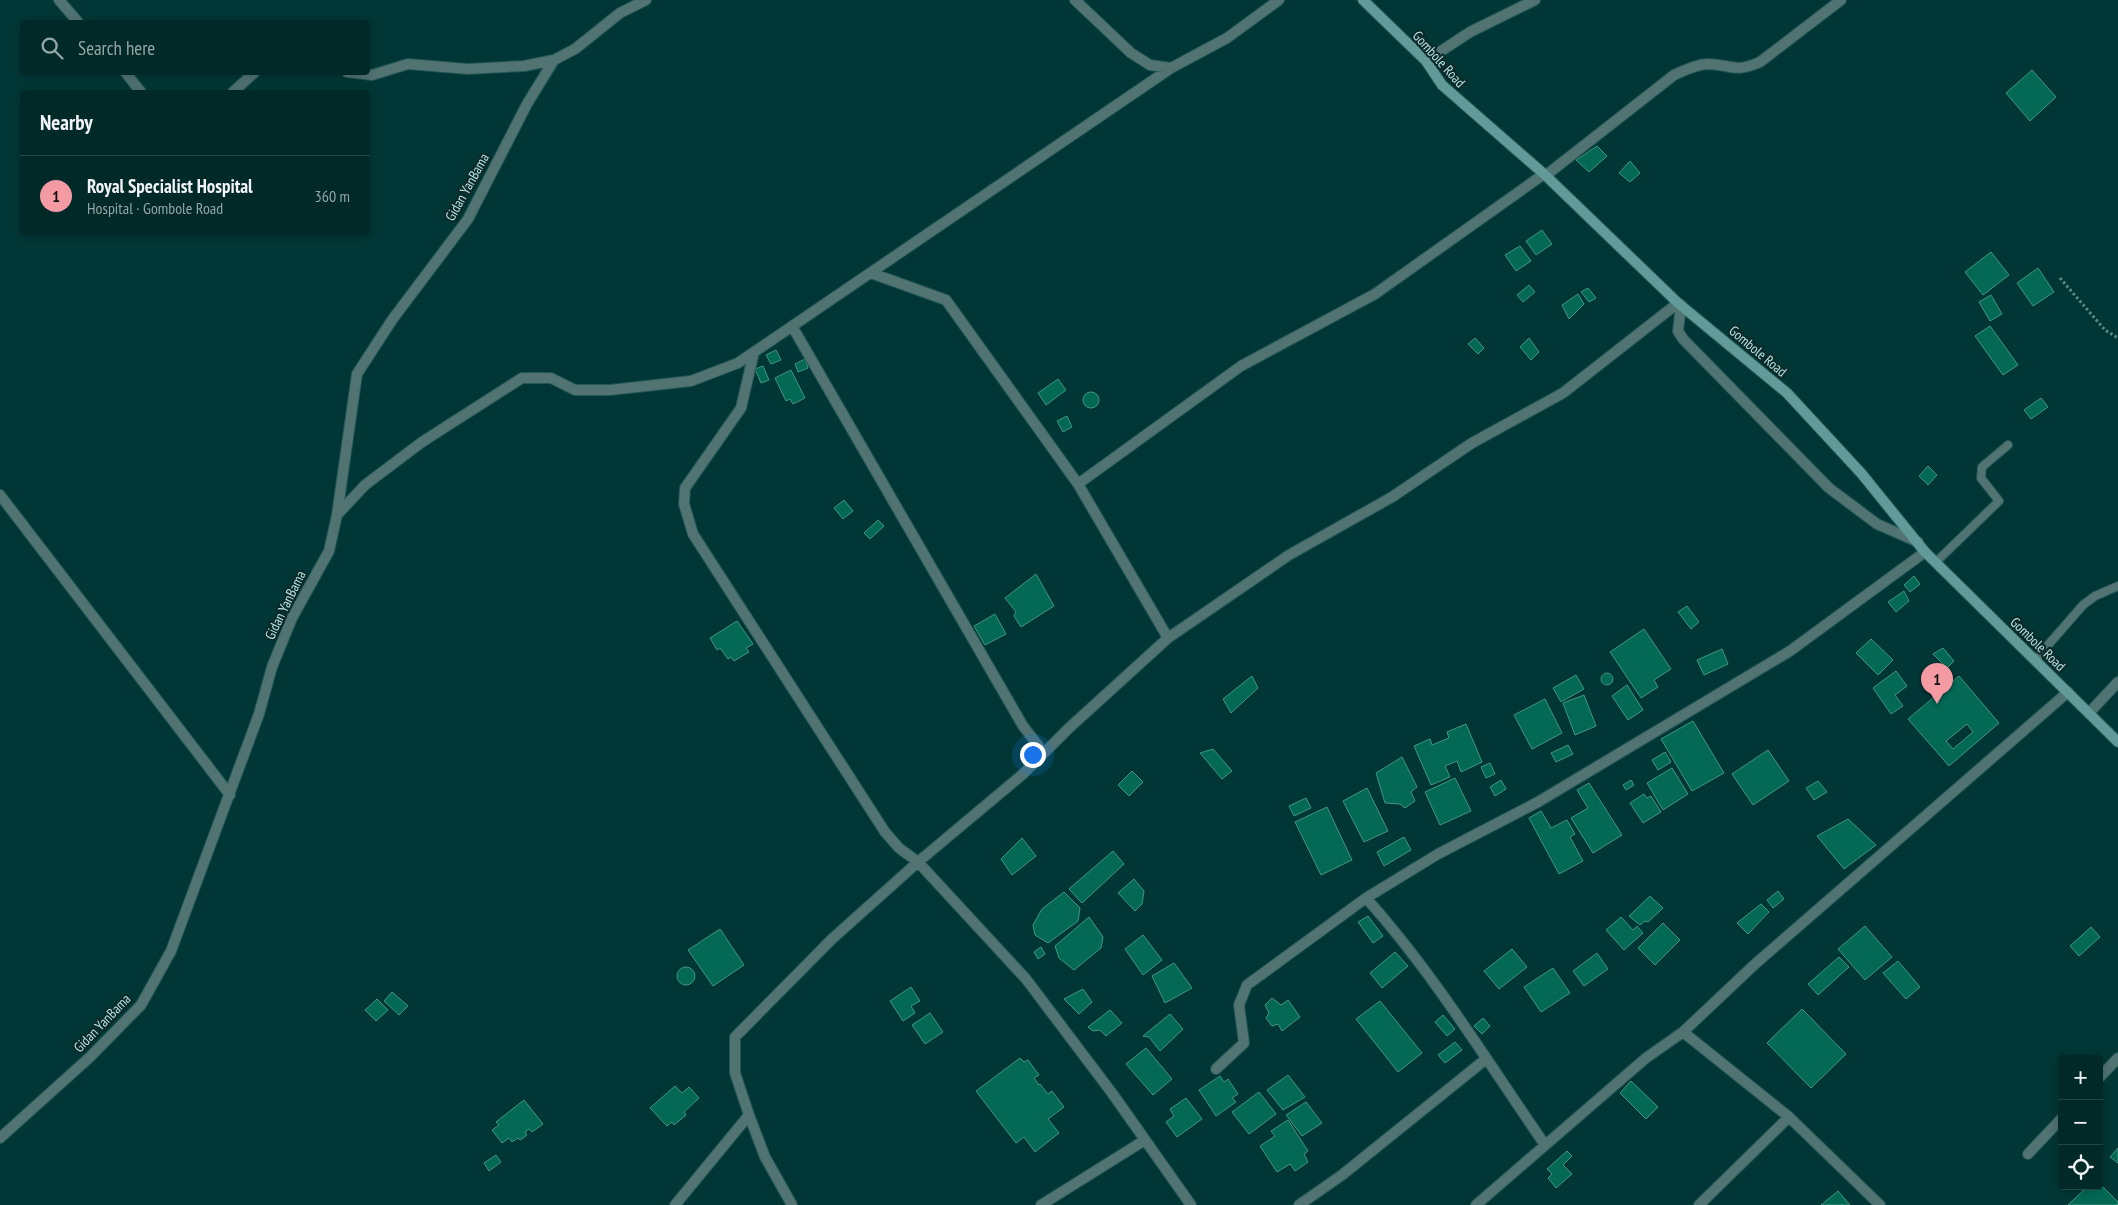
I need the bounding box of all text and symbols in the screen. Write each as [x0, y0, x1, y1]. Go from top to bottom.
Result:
search box [20, 20, 370, 75]
street label: Gombole Road [1409, 27, 1469, 91]
icon: search [38, 34, 66, 62]
text: Search here [78, 36, 155, 60]
text: Nearby [40, 109, 93, 136]
street label: Gidan YanBama [441, 150, 493, 224]
text: Royal Specialist Hospital [87, 174, 253, 198]
text: 1 [52, 186, 60, 206]
text: 360 m [315, 186, 350, 206]
text: Hospital · Gombole Road [87, 198, 223, 218]
street label: Gombole Road [1725, 322, 1791, 380]
street label: Gidan YanBama [261, 568, 309, 642]
street label: Gombole Road [2007, 613, 2069, 675]
pin: 1 [1921, 663, 1953, 704]
your location [1020, 742, 1046, 768]
street label: Gidan YanBama [70, 990, 134, 1056]
map controls [2058, 1055, 2103, 1190]
button: + [2058, 1055, 2103, 1100]
button: − [2058, 1100, 2103, 1145]
button: locate [2058, 1145, 2103, 1190]

